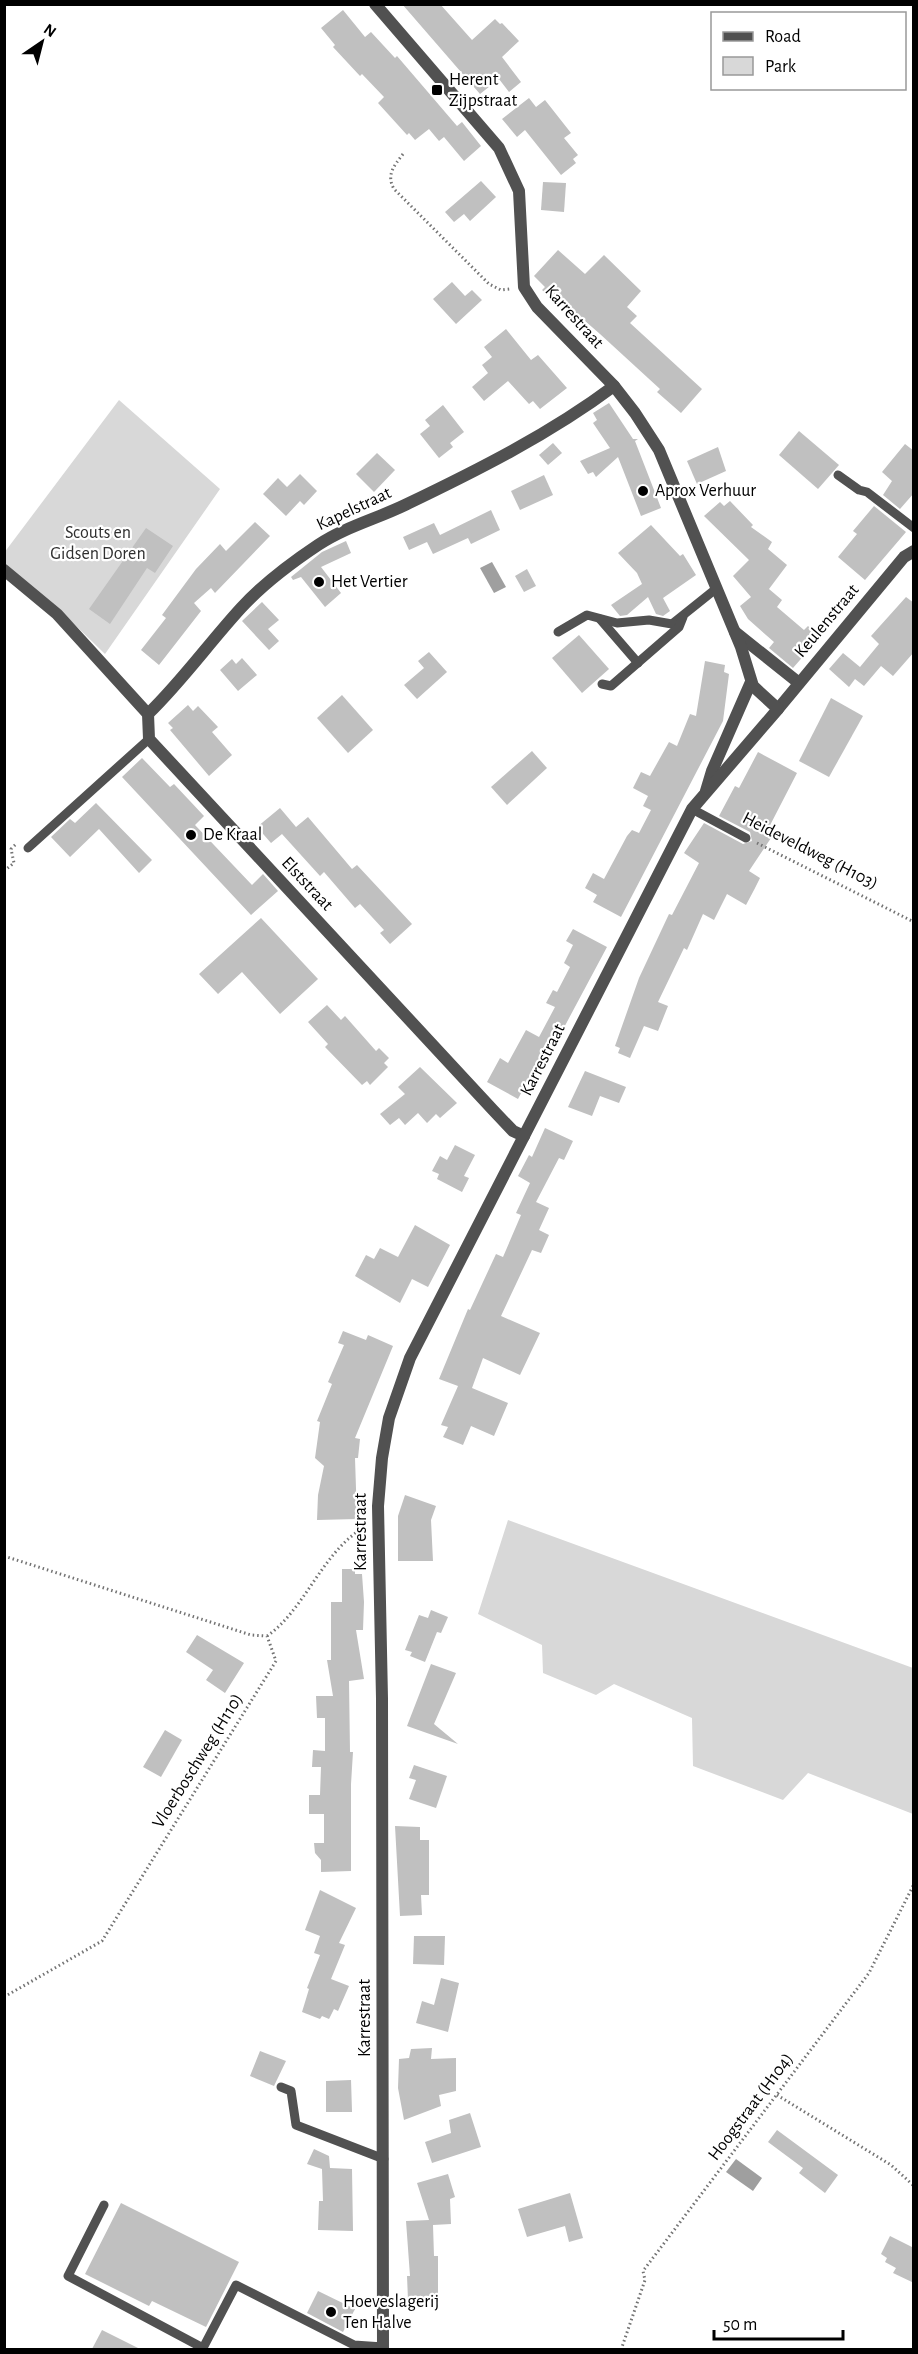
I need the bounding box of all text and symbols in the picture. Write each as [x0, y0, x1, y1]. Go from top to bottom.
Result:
north arrow [12, 12, 72, 72]
legend [711, 12, 906, 90]
text: N [41, 21, 59, 40]
text: Road [765, 28, 801, 46]
text: Park [765, 58, 797, 76]
place label: Herent Zijpstraat [449, 71, 517, 110]
marker: Herent Zijpstraat [430, 83, 444, 97]
street label: Karrestraat [541, 282, 607, 352]
place label: Aprox Verhuur [655, 482, 756, 500]
street label: Kapelstraat [314, 484, 394, 534]
marker: Aprox Verhuur [636, 484, 650, 498]
park label: Scouts en Gidsen Doren [50, 524, 146, 563]
place label: Het Vertier [331, 573, 408, 591]
marker: Het Vertier [312, 575, 326, 589]
street label: Keulenstraat [791, 581, 863, 661]
street label: Heideveldweg (H103) [739, 809, 881, 893]
place label: De Kraal [203, 826, 262, 844]
marker: De Kraal [184, 828, 198, 842]
street label: Elststraat [278, 854, 336, 914]
street label: Karrestraat [517, 1021, 569, 1099]
street label: Karrestraat [352, 1493, 370, 1571]
street label: Vloerboschweg (H110) [149, 1691, 247, 1831]
street label: Karrestraat [356, 1979, 374, 2057]
street label: Hoogstraat (H104) [705, 2050, 797, 2164]
place label: Hoeveslagerij Ten Halve [343, 2293, 439, 2332]
scale bar [714, 2303, 843, 2341]
marker: Hoeveslagerij Ten Halve [324, 2305, 338, 2319]
text: 50 m [723, 2316, 757, 2334]

